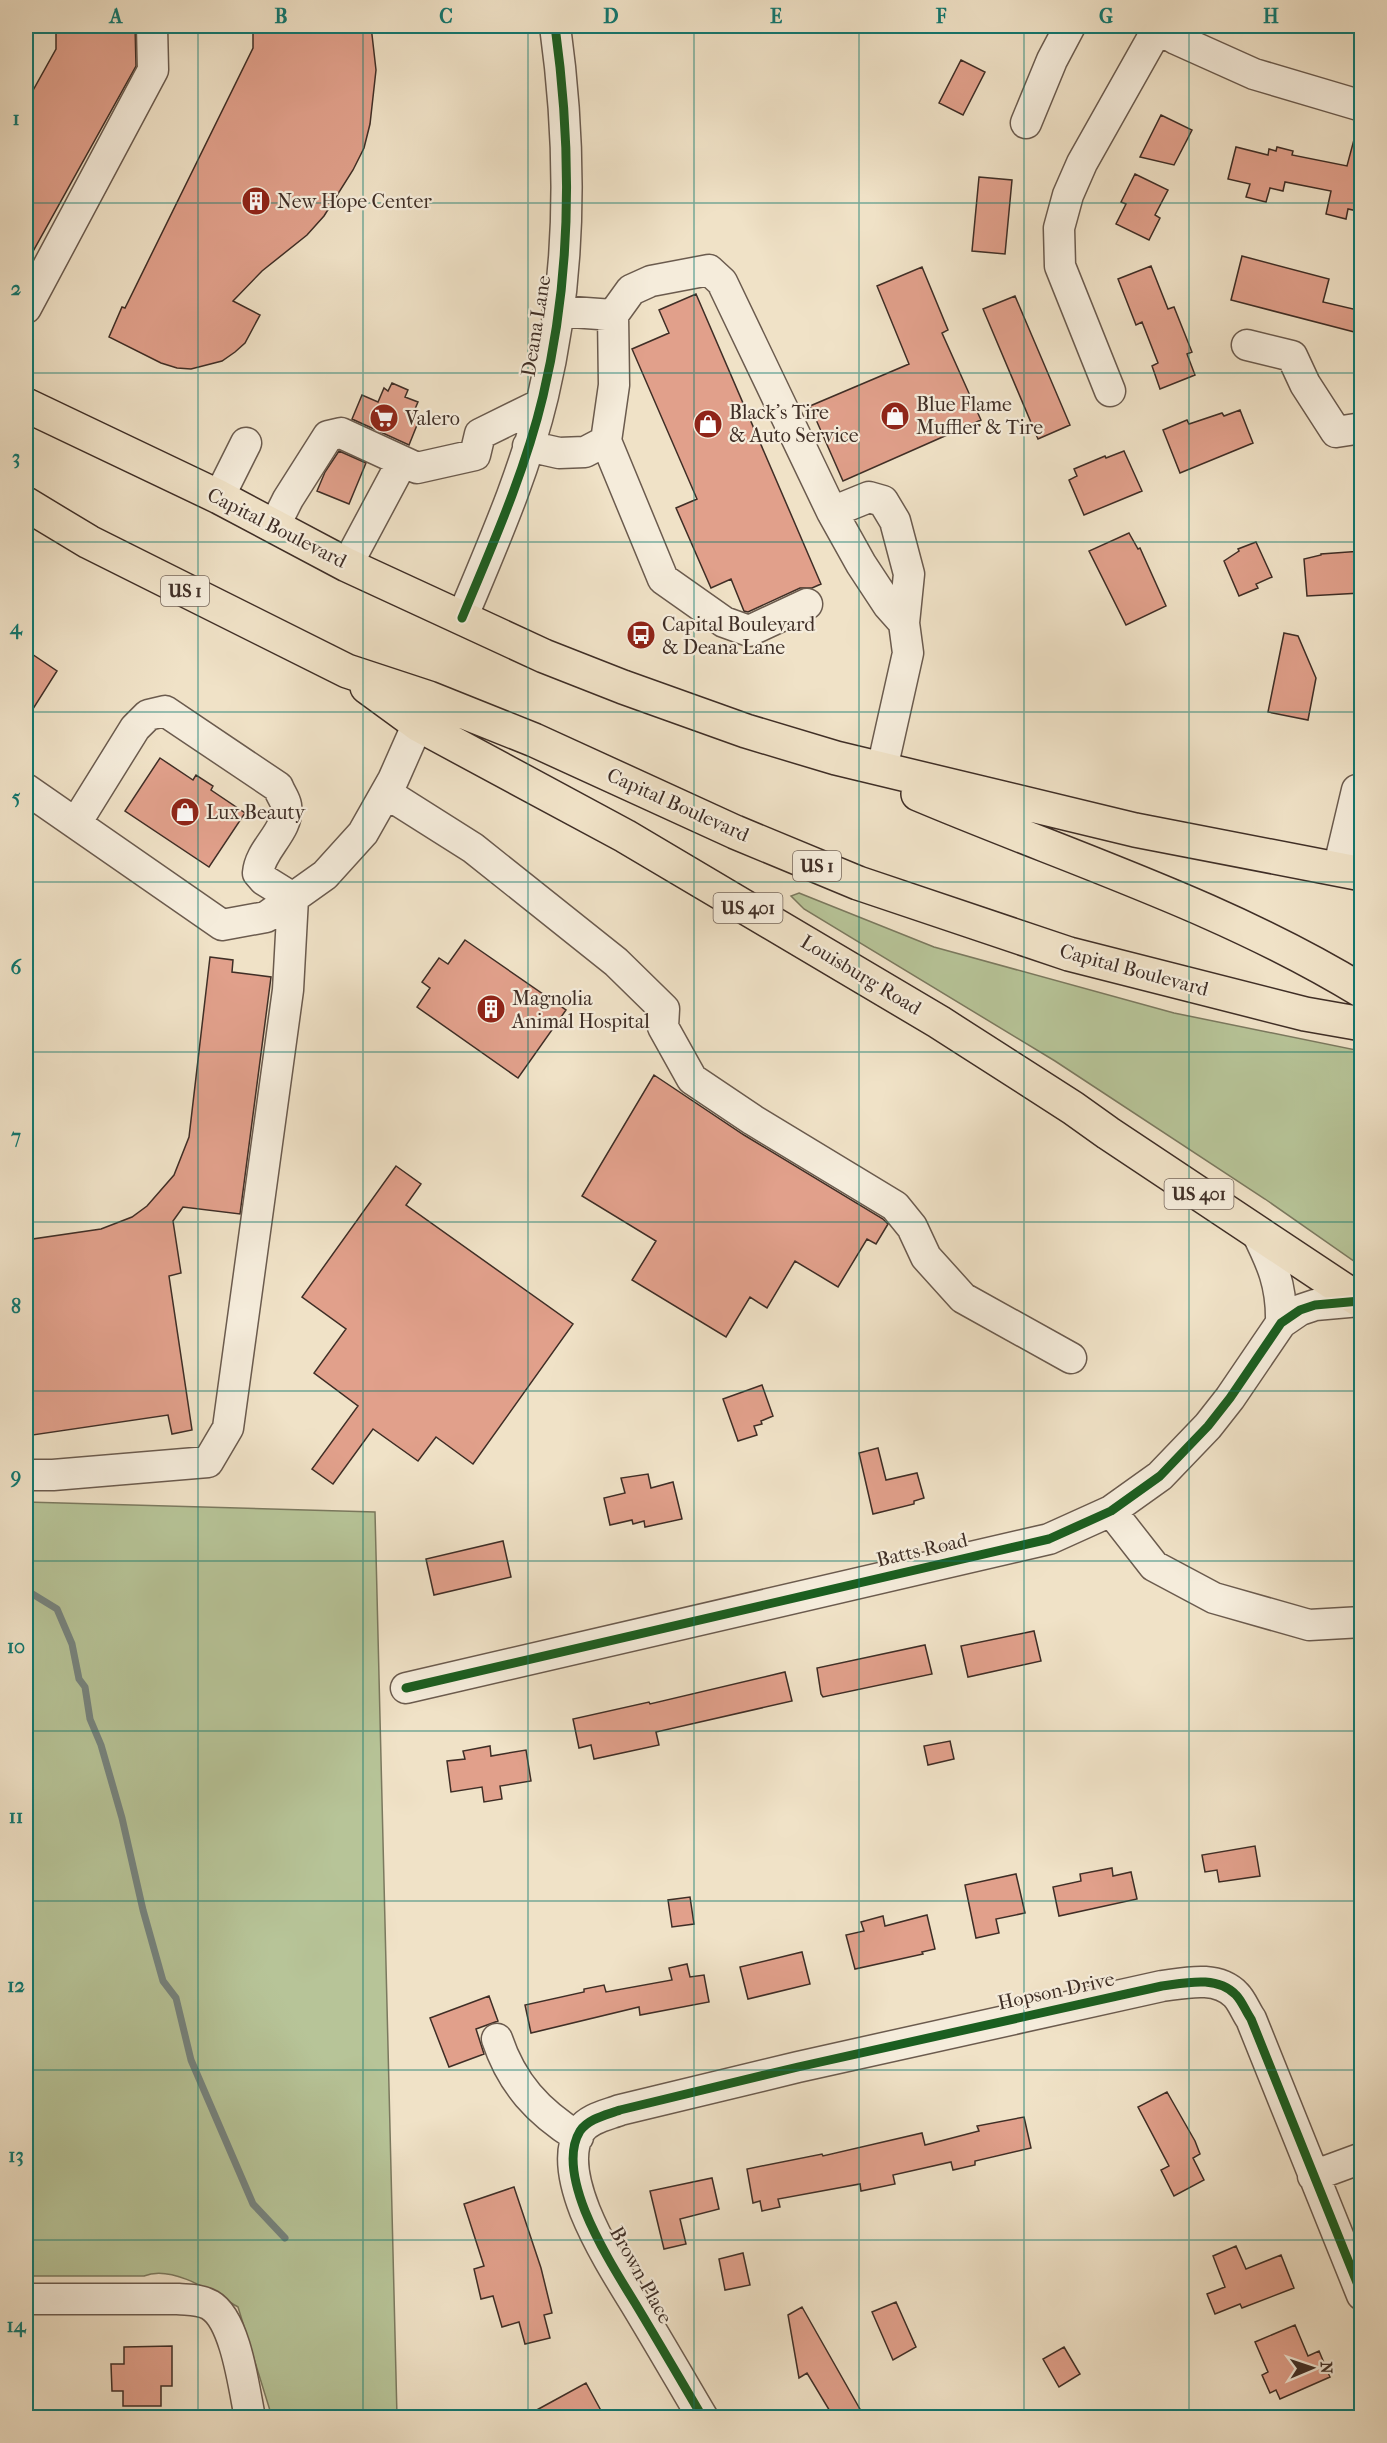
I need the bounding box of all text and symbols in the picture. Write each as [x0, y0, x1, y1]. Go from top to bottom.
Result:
text: A [108, 5, 124, 28]
text: B [274, 5, 288, 28]
text: C [439, 5, 453, 28]
text: D [603, 5, 619, 28]
text: E [770, 5, 782, 28]
text: F [935, 5, 947, 28]
text: G [1099, 5, 1113, 28]
text: H [1263, 5, 1279, 28]
text: 1 [12, 107, 20, 130]
building icon: New Hope Center [240, 185, 272, 217]
place label: New Hope Center [277, 190, 432, 213]
street label: Deana Lane [517, 274, 555, 378]
text: 2 [11, 277, 21, 300]
place label: Blue Flame Muffler & Tire [916, 393, 1043, 439]
shop icon: Blue Flame Muffler & Tire [879, 400, 911, 432]
place label: Black’s Tire & Auto Service [729, 401, 859, 447]
supermarket icon: Valero [368, 402, 400, 434]
place label: Valero [404, 407, 460, 430]
shop icon: Black’s Tire & Auto Service [692, 408, 724, 440]
text: 3 [12, 446, 20, 469]
street label: Capital Boulevard [204, 483, 351, 573]
road number: US 1 [161, 576, 209, 606]
place label: Capital Boulevard & Deana Lane [662, 613, 816, 659]
text: 4 [9, 616, 23, 640]
bus stop icon: Capital Boulevard & Deana Lane [625, 619, 657, 651]
street label: Capital Boulevard [603, 763, 754, 847]
text: 5 [12, 786, 21, 809]
shop icon: Lux Beauty [169, 796, 201, 828]
place label: Lux Beauty [206, 801, 307, 824]
road number: US 1 [793, 851, 841, 881]
road number: US 401 [714, 893, 783, 923]
street label: Louisburg Road [797, 930, 926, 1021]
street label: Capital Boulevard [1057, 939, 1212, 1001]
text: 6 [11, 956, 23, 979]
place label: Magnolia Animal Hospital [511, 987, 650, 1033]
building icon: Magnolia Animal Hospital [475, 993, 507, 1025]
text: 7 [10, 1125, 21, 1148]
road number: US 401 [1164, 1179, 1234, 1209]
text: 8 [11, 1295, 21, 1318]
text: 9 [10, 1465, 21, 1488]
street label: Batts Road [874, 1528, 971, 1572]
text: 10 [7, 1635, 25, 1658]
text: 11 [9, 1805, 23, 1828]
street label: Hopson Drive [996, 1967, 1117, 2015]
text: 12 [7, 1974, 25, 1997]
text: 13 [8, 2144, 24, 2167]
street label: Brown Place [605, 2222, 677, 2328]
text: 14 [7, 2314, 27, 2338]
north arrow [1282, 2338, 1342, 2398]
text: N [1317, 2361, 1336, 2375]

